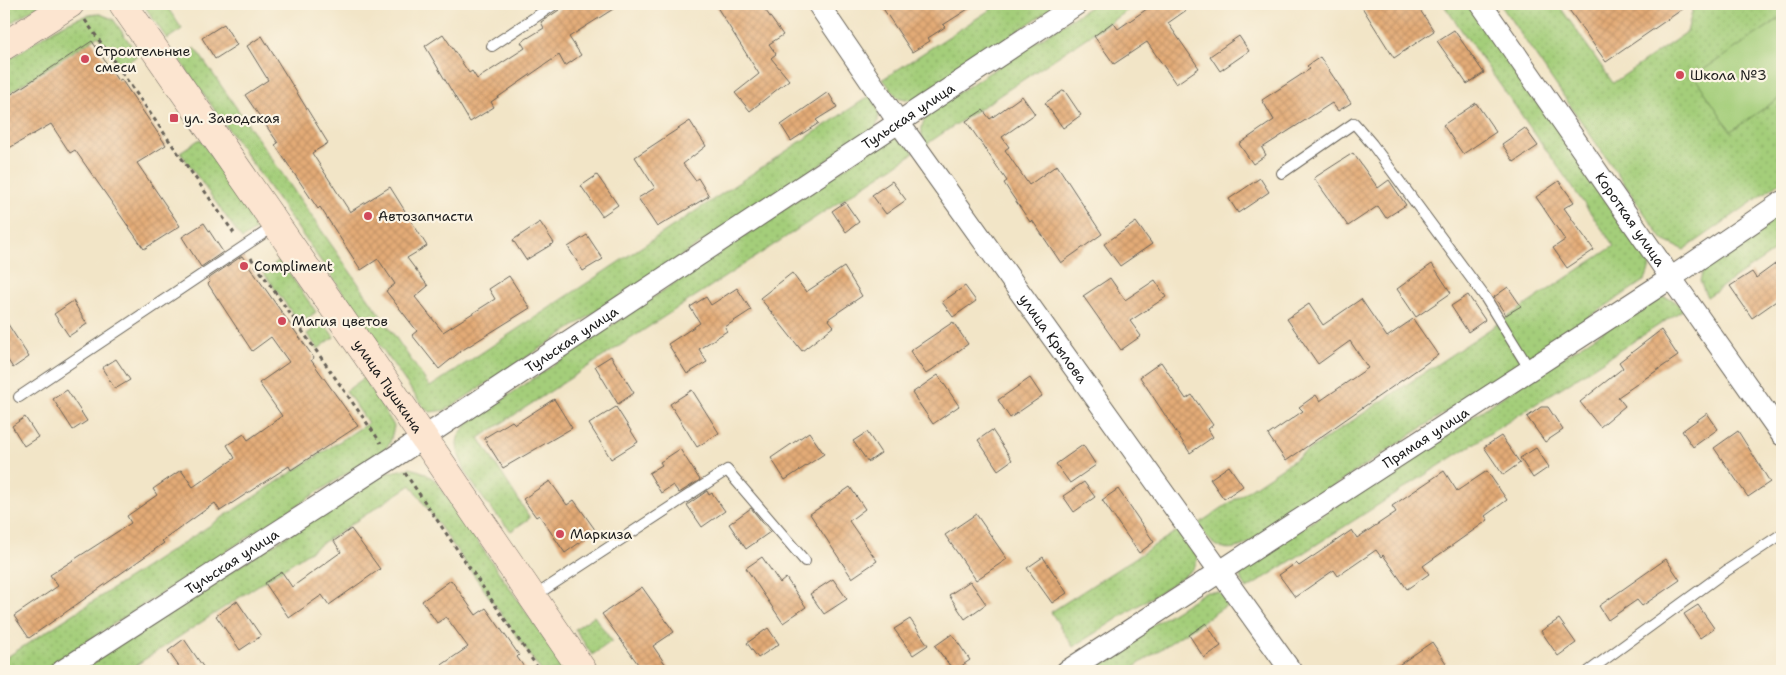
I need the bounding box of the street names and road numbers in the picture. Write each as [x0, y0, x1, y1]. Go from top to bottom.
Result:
street label: Тульская улица [858, 79, 958, 153]
street label: Короткая улица [1591, 169, 1669, 270]
street label: улица Крылова [1015, 290, 1092, 387]
street label: Тульская улица [522, 302, 622, 377]
street label: улица Пушкина [349, 336, 427, 437]
street label: Прямая улица [1379, 403, 1473, 472]
street label: Тульская улица [182, 525, 282, 598]

